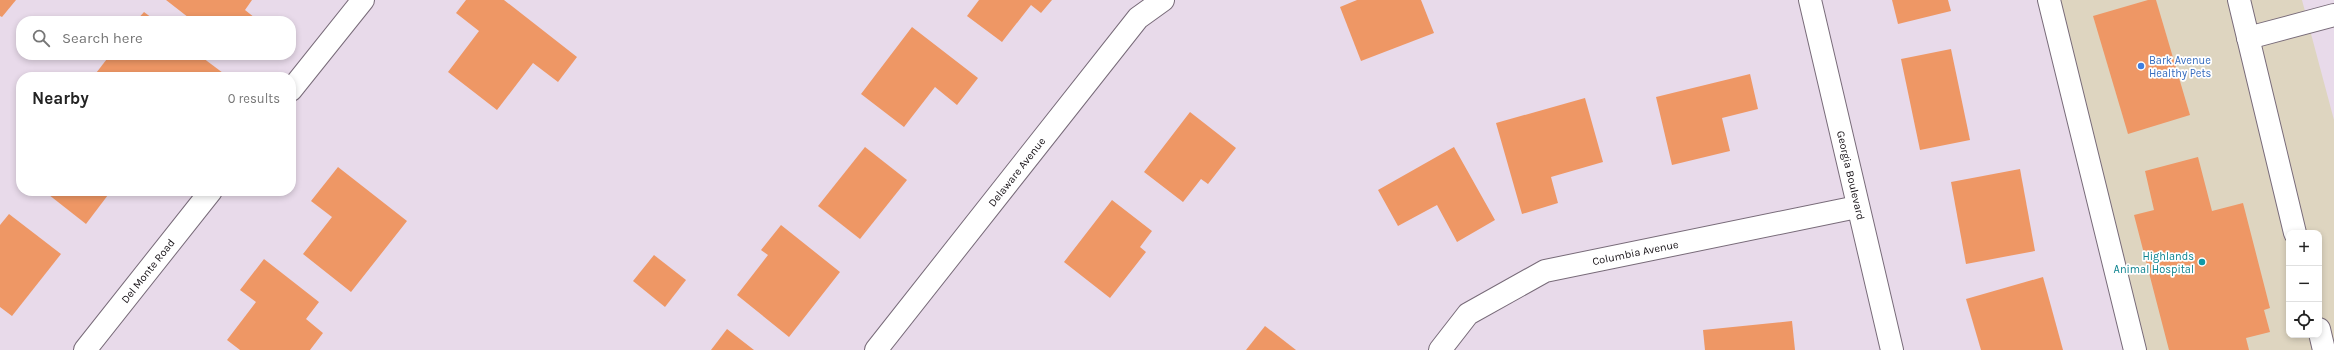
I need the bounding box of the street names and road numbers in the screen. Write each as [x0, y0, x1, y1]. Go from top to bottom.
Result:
street label: Georgia Boulevard [1834, 129, 1868, 221]
street label: Delaware Avenue [985, 134, 1048, 209]
street label: Del Monte Road [118, 236, 177, 306]
street label: Columbia Avenue [1591, 237, 1680, 268]

